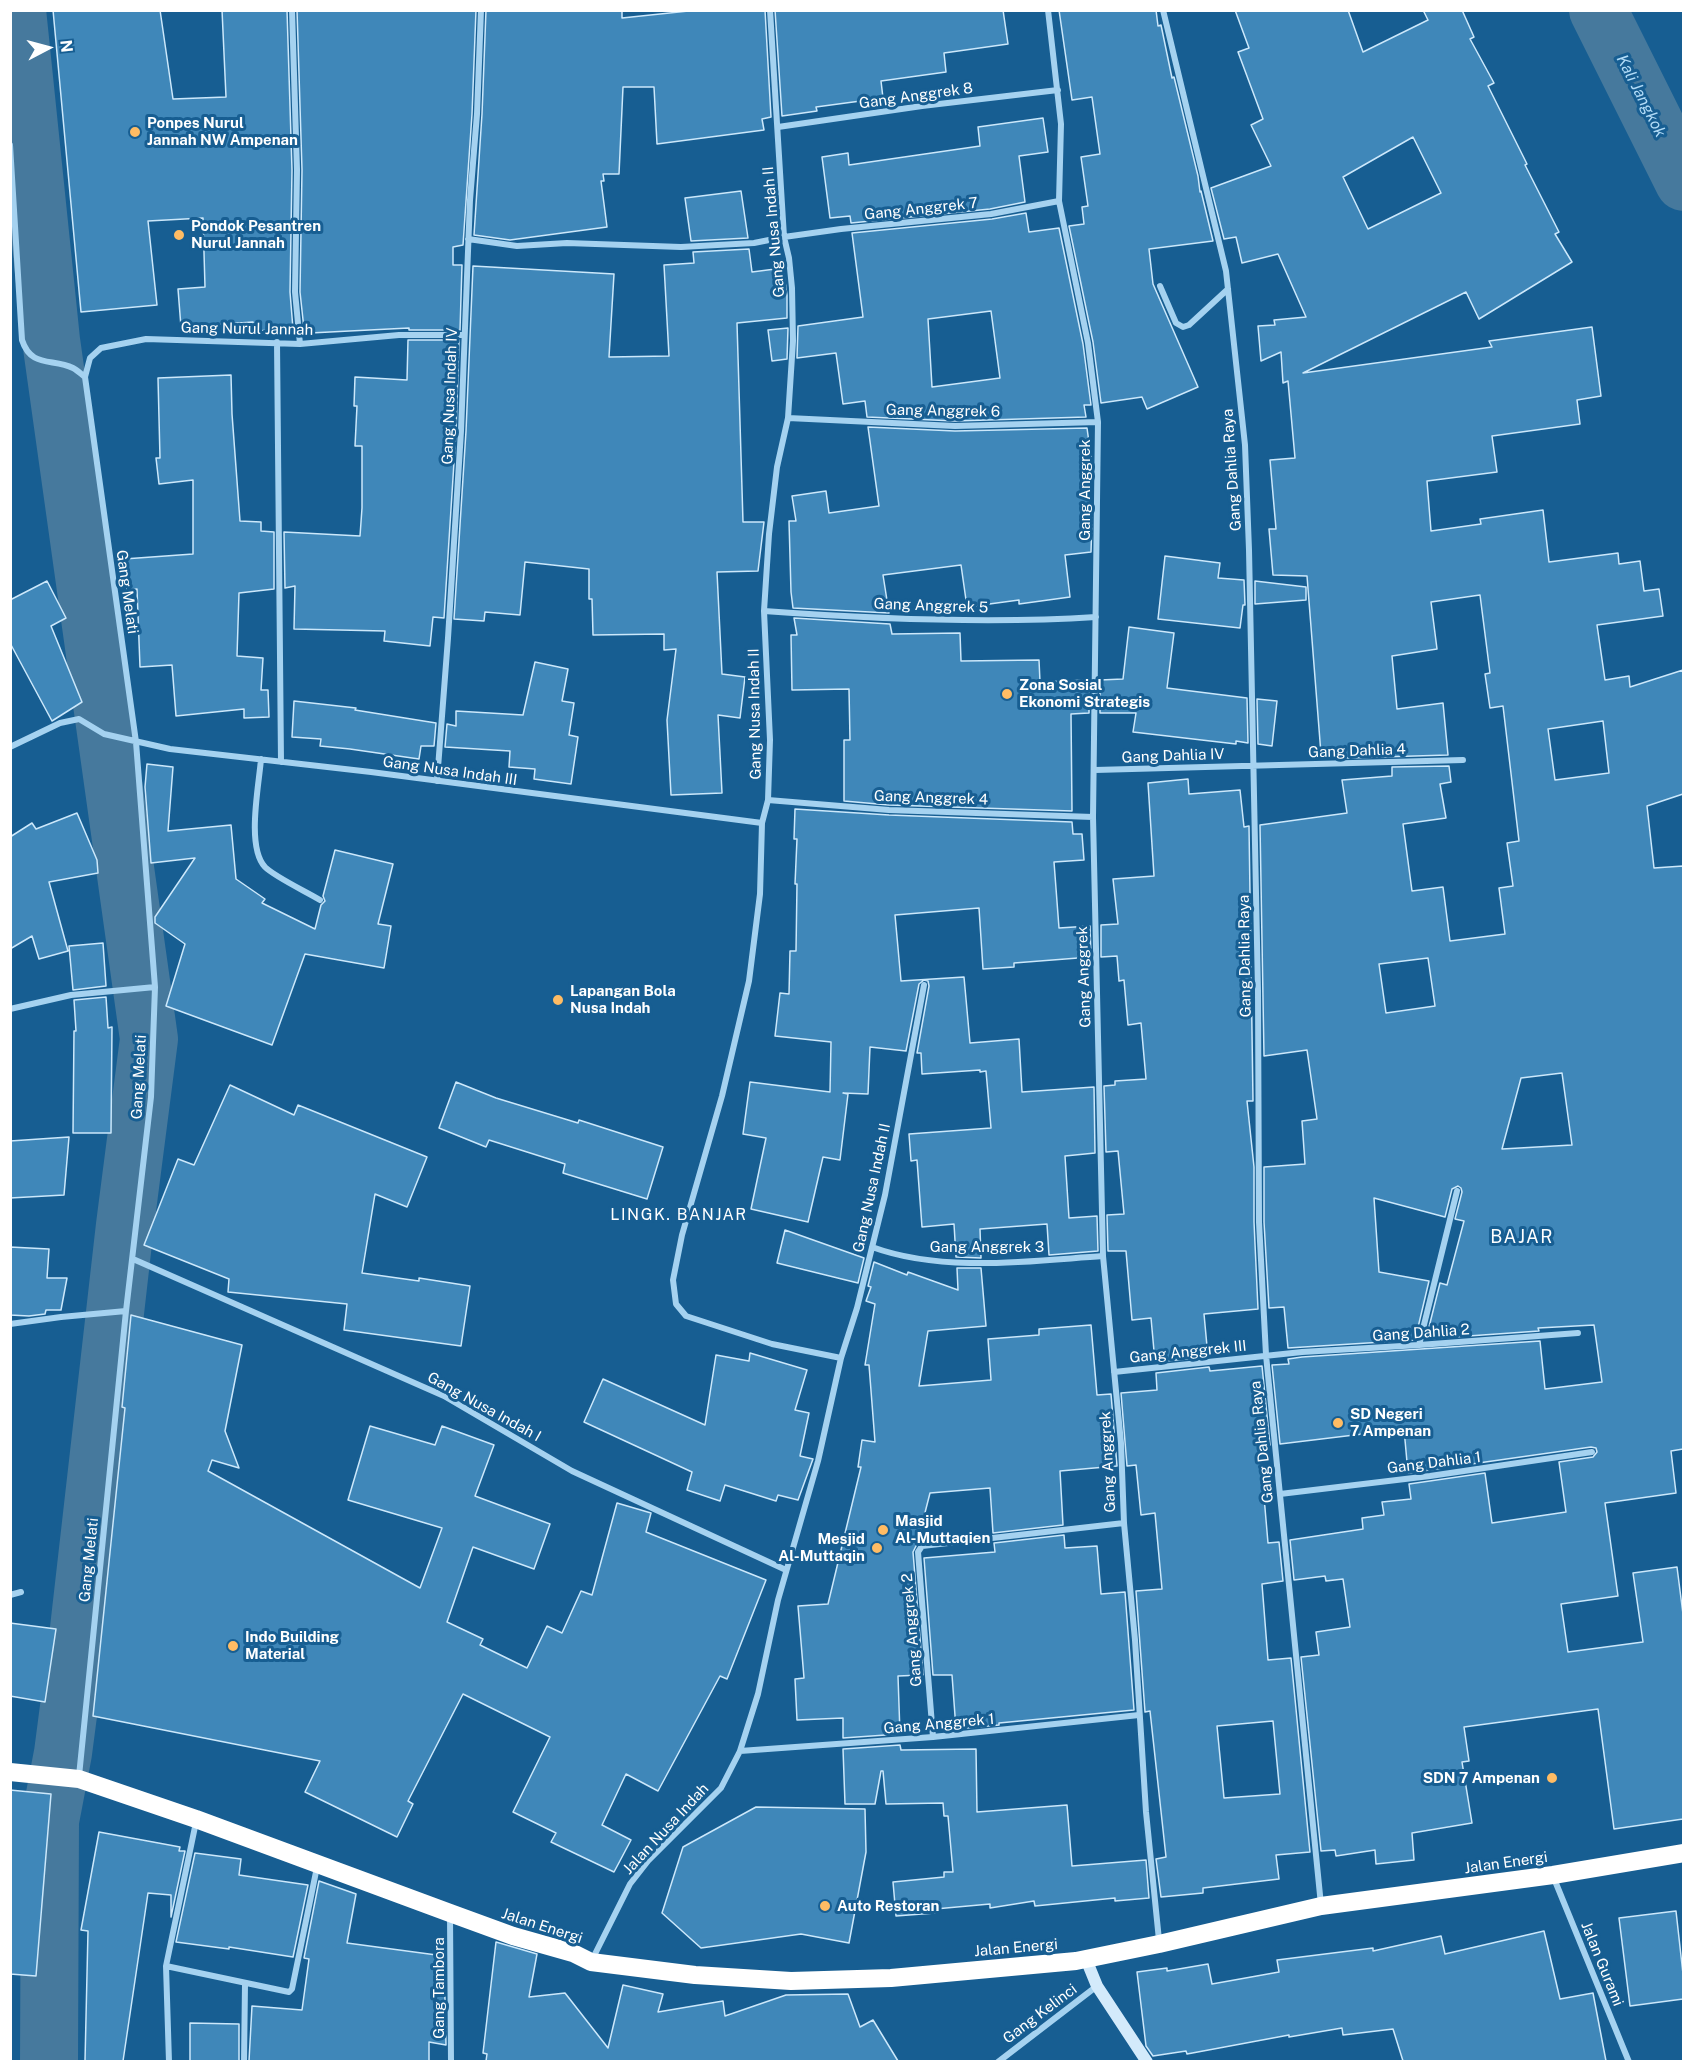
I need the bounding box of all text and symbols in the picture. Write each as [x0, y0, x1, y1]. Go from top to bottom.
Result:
north arrow [18, 18, 78, 78]
text: N [56, 39, 76, 53]
water label: Kali Jangkok [1612, 52, 1670, 140]
street label: Gang Anggrek 8 [858, 79, 974, 113]
place label: Ponpes Nurul Jannah NW Ampenan [147, 114, 298, 149]
marker: Ponpes Nurul Jannah NW Ampenan [128, 125, 142, 139]
street label: Gang Nusa Indah II [759, 166, 789, 298]
street label: Gang Anggrek 7 [863, 194, 979, 224]
place label: Pondok Pesantren Nurul Jannah [191, 217, 321, 252]
marker: Pondok Pesantren Nurul Jannah [172, 228, 186, 242]
street label: Gang Nurul Jannah [181, 319, 313, 339]
street label: Gang Nusa Indah IV [439, 327, 461, 465]
street label: Gang Anggrek 6 [886, 401, 1000, 421]
street label: Gang Dahlia Raya [1219, 408, 1245, 532]
street label: Gang Anggrek [1076, 439, 1094, 541]
street label: Gang Melati [112, 549, 142, 635]
street label: Gang Anggrek 5 [873, 595, 989, 617]
street label: Gang Nusa Indah II [745, 648, 765, 780]
place label: Zona Sosial Ekonomi Strategis [1019, 676, 1150, 711]
marker: Zona Sosial Ekonomi Strategis [1000, 687, 1014, 701]
street label: Gang Dahlia 4 [1308, 740, 1406, 762]
street label: Gang Dahlia IV [1121, 745, 1225, 767]
street label: Gang Nusa Indah III [382, 753, 518, 789]
street label: Gang Anggrek 4 [873, 787, 989, 809]
street label: Gang Dahlia Raya [1235, 895, 1255, 1017]
street label: Gang Anggrek [1073, 926, 1095, 1028]
place label: Lapangan Bola Nusa Indah [570, 982, 676, 1017]
marker: Lapangan Bola Nusa Indah [551, 993, 565, 1007]
street label: Gang Melati [128, 1034, 150, 1120]
street label: Gang Nusa Indah II [850, 1122, 894, 1254]
district label: LINGK. BANJAR [610, 1205, 748, 1225]
district label: BAJAR [1490, 1226, 1554, 1248]
street label: Gang Anggrek 3 [930, 1238, 1044, 1256]
street label: Gang Dahlia 2 [1372, 1321, 1470, 1345]
street label: Gang Anggrek III [1129, 1337, 1247, 1367]
street label: Gang Nusa Indah I [424, 1368, 544, 1446]
street label: Gang Dahlia Raya [1247, 1380, 1277, 1504]
place label: SD Negeri 7 Ampenan [1350, 1405, 1431, 1440]
street label: Gang Anggrek [1096, 1411, 1120, 1513]
marker: SD Negeri 7 Ampenan [1331, 1416, 1345, 1430]
street label: Gang Dahlia 1 [1386, 1448, 1482, 1478]
place label: Masjid Al-Muttaqien [895, 1512, 990, 1547]
street label: Gang Melati [76, 1517, 102, 1603]
marker: Masjid Al-Muttaqien [876, 1523, 890, 1537]
place label: Mesjid Al-Muttaqin [778, 1530, 865, 1565]
marker: Mesjid Al-Muttaqin [870, 1541, 884, 1555]
street label: Gang Anggrek 2 [898, 1572, 926, 1688]
place label: Indo Building Material [245, 1628, 339, 1663]
marker: Indo Building Material [226, 1639, 240, 1653]
street label: Gang Anggrek 1 [883, 1710, 995, 1738]
place label: SDN 7 Ampenan [1423, 1769, 1540, 1787]
marker: SDN 7 Ampenan [1545, 1771, 1559, 1785]
street label: Jalan Nusa Indah [619, 1780, 713, 1878]
street label: Jalan Energi [1463, 1848, 1549, 1878]
place label: Auto Restoran [837, 1897, 939, 1915]
marker: Auto Restoran [818, 1899, 832, 1913]
street label: Jalan Energi [499, 1904, 585, 1948]
street label: Jalan Gurami [1577, 1919, 1627, 2009]
street label: Jalan Energi [973, 1935, 1059, 1961]
street label: Gang Tambora [430, 1937, 448, 2039]
street label: Gang Kelinci [999, 1980, 1081, 2048]

